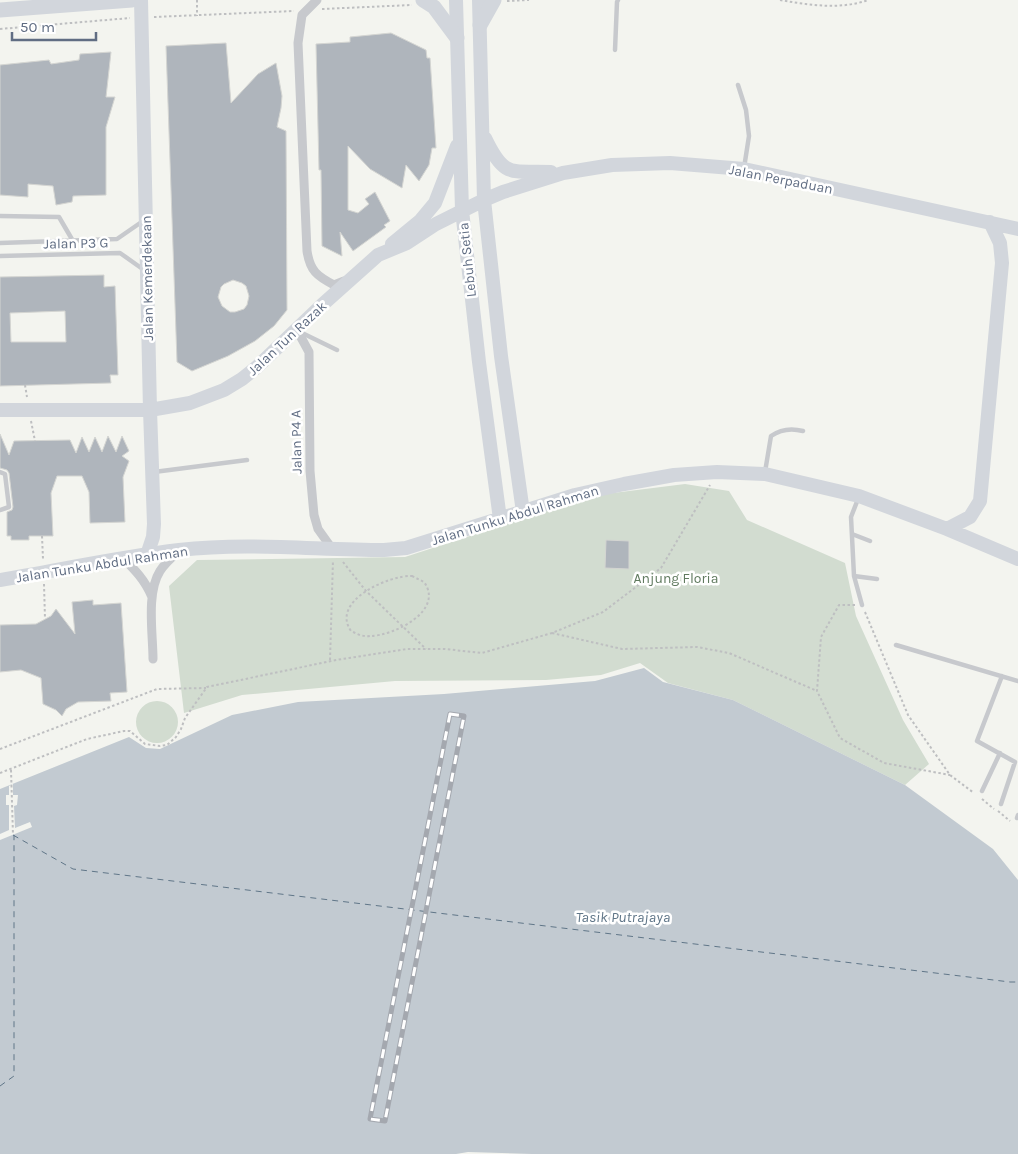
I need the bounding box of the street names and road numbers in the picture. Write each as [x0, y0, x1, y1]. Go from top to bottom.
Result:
street label: Jalan Perpaduan [727, 161, 834, 198]
street label: Jalan Kemerdekaan [138, 215, 157, 341]
street label: Lebuh Setia [455, 222, 480, 298]
street label: Jalan P3 G [43, 234, 109, 253]
street label: Jalan Tun Razak [244, 297, 330, 379]
street label: Jalan P4 A [287, 410, 306, 474]
street label: Jalan Tunku Abdul Rahman [430, 482, 601, 549]
street label: Jalan Tunku Abdul Rahman [15, 543, 189, 586]

